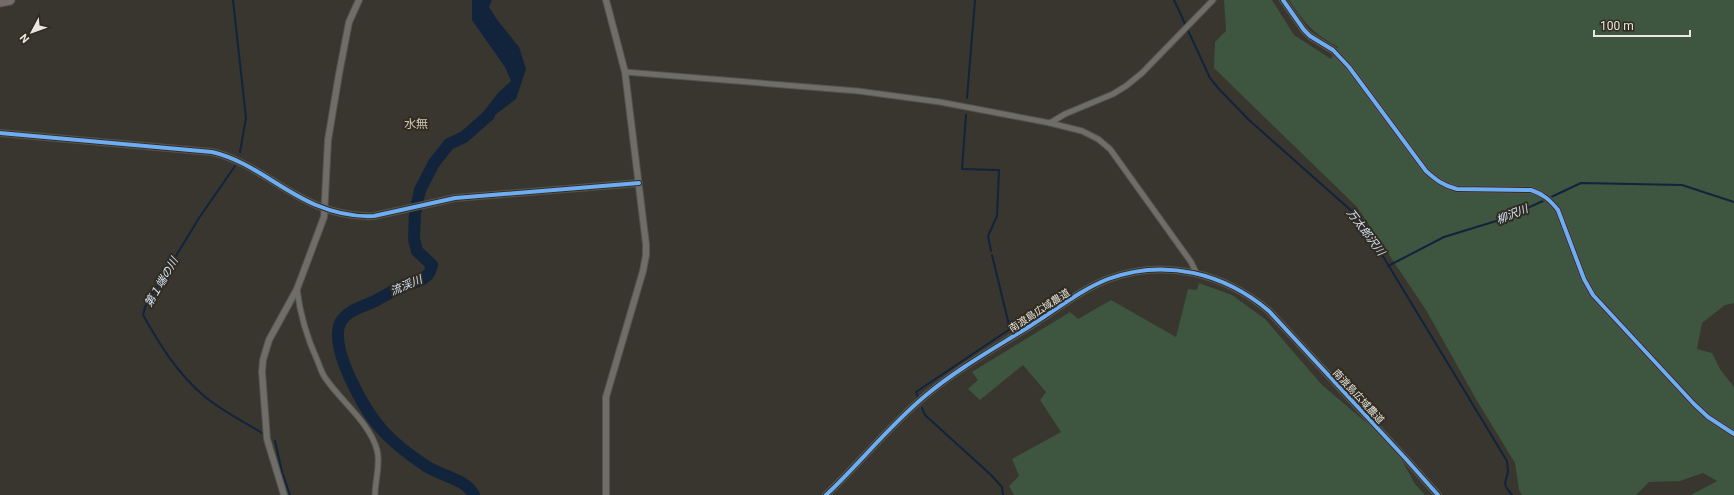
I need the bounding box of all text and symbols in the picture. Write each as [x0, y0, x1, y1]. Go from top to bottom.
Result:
north arrow [12, 12, 52, 52]
scale bar [1594, 12, 1690, 38]
text: 100 m [1600, 19, 1634, 33]
text: N [17, 31, 32, 45]
district label: 水無 [404, 117, 428, 131]
water label: 柳沢川 [1494, 202, 1531, 227]
water label: 万太郎沢川 [1344, 206, 1388, 259]
water label: 第１端の川 [142, 254, 181, 309]
water label: 流渓川 [388, 273, 425, 298]
street label: 南渡島広域農道 [1007, 287, 1072, 334]
street label: 南渡島広域農道 [1331, 367, 1387, 426]

